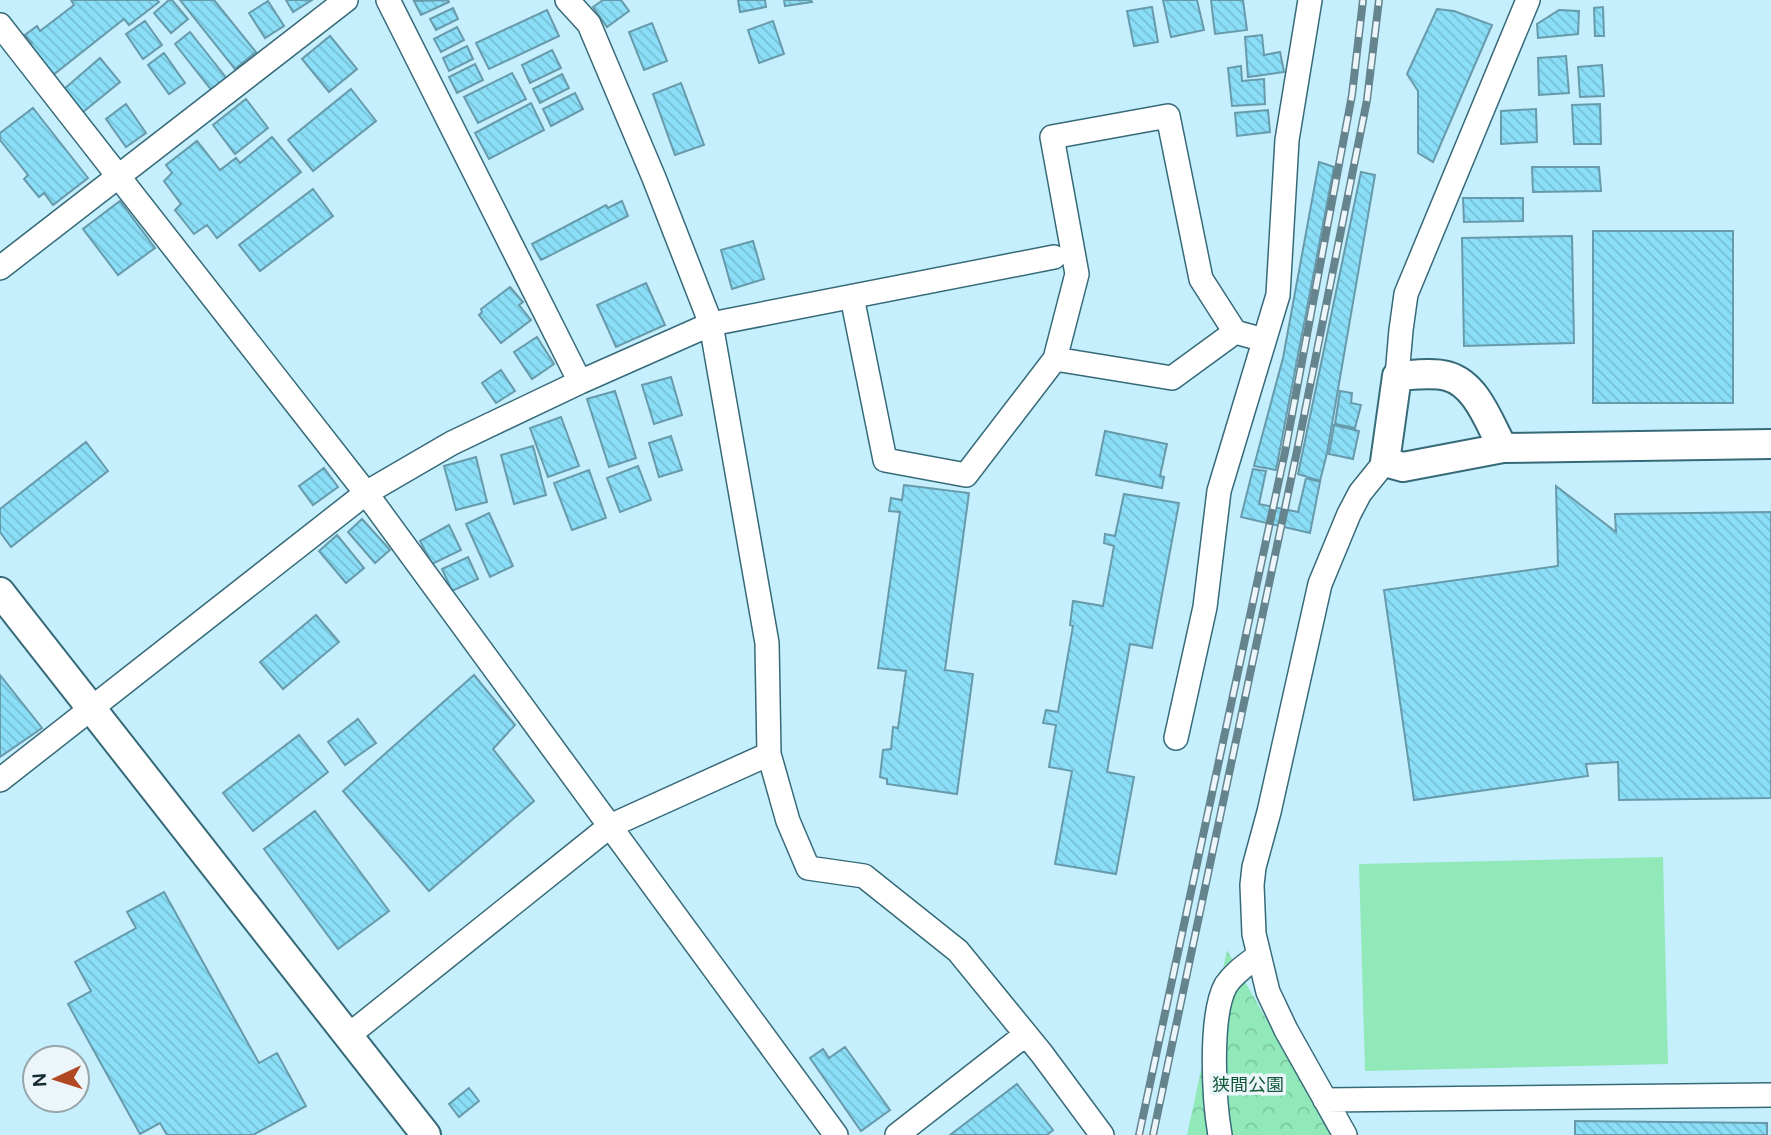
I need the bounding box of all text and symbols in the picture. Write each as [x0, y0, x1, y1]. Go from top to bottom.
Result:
north arrow [21, 1044, 91, 1114]
text: N [27, 1072, 52, 1088]
park label: 狭間公園 [1212, 1073, 1284, 1097]

